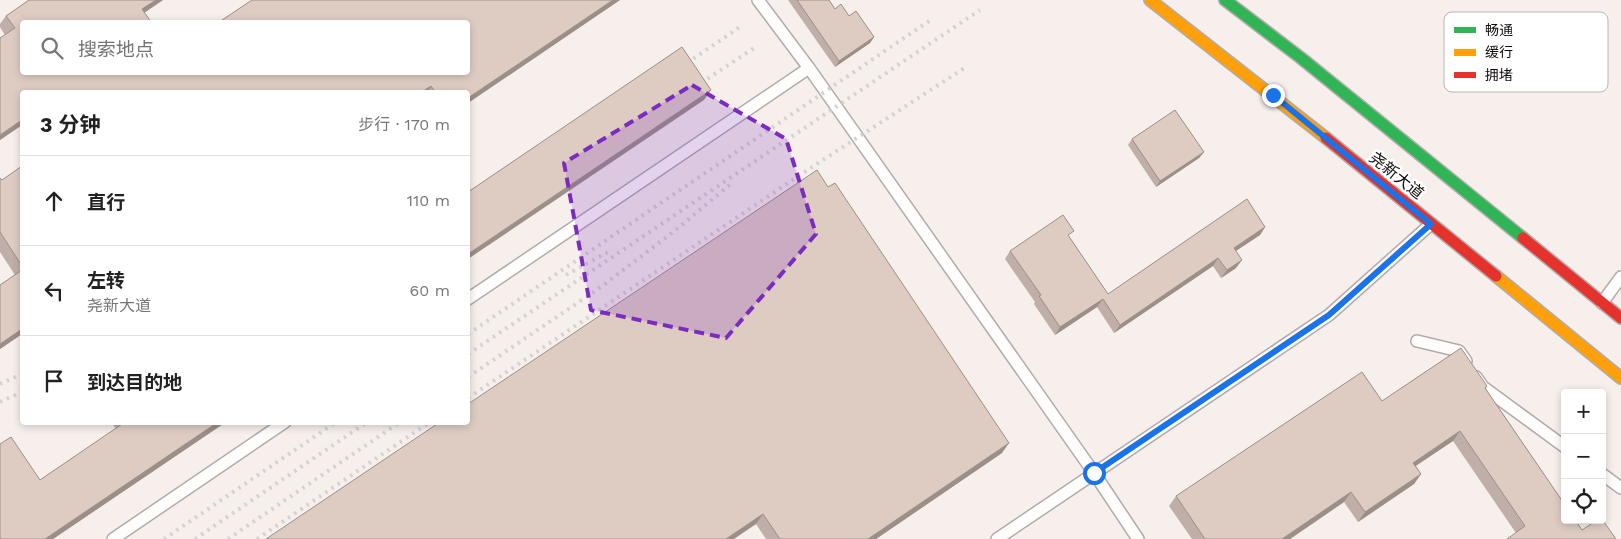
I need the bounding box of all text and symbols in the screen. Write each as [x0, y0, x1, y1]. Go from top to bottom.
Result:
legend [1444, 12, 1608, 92]
search box [20, 20, 470, 75]
text: 畅通 [1485, 22, 1513, 38]
icon: search [38, 34, 66, 62]
text: 搜索地点 [78, 38, 154, 61]
text: 缓行 [1485, 44, 1513, 60]
text: 拥堵 [1485, 67, 1513, 83]
route end [1262, 84, 1285, 107]
text: 3 分钟 [40, 112, 100, 137]
text: 步行 · 170 m [358, 115, 450, 134]
street label: 尧新大道 [1366, 148, 1428, 203]
icon: ahead [40, 187, 68, 215]
text: 直行 [87, 191, 125, 214]
text: 110 m [407, 191, 450, 210]
text: 左转 [87, 269, 125, 292]
icon: left [40, 277, 68, 305]
text: 60 m [410, 281, 450, 300]
text: 尧新大道 [87, 296, 151, 315]
icon: arrive [40, 367, 68, 395]
text: 到达目的地 [87, 371, 182, 394]
map controls [1561, 389, 1606, 524]
button: + [1561, 389, 1606, 434]
button: − [1561, 434, 1606, 479]
route start [1083, 462, 1106, 485]
button: locate [1561, 479, 1606, 524]

